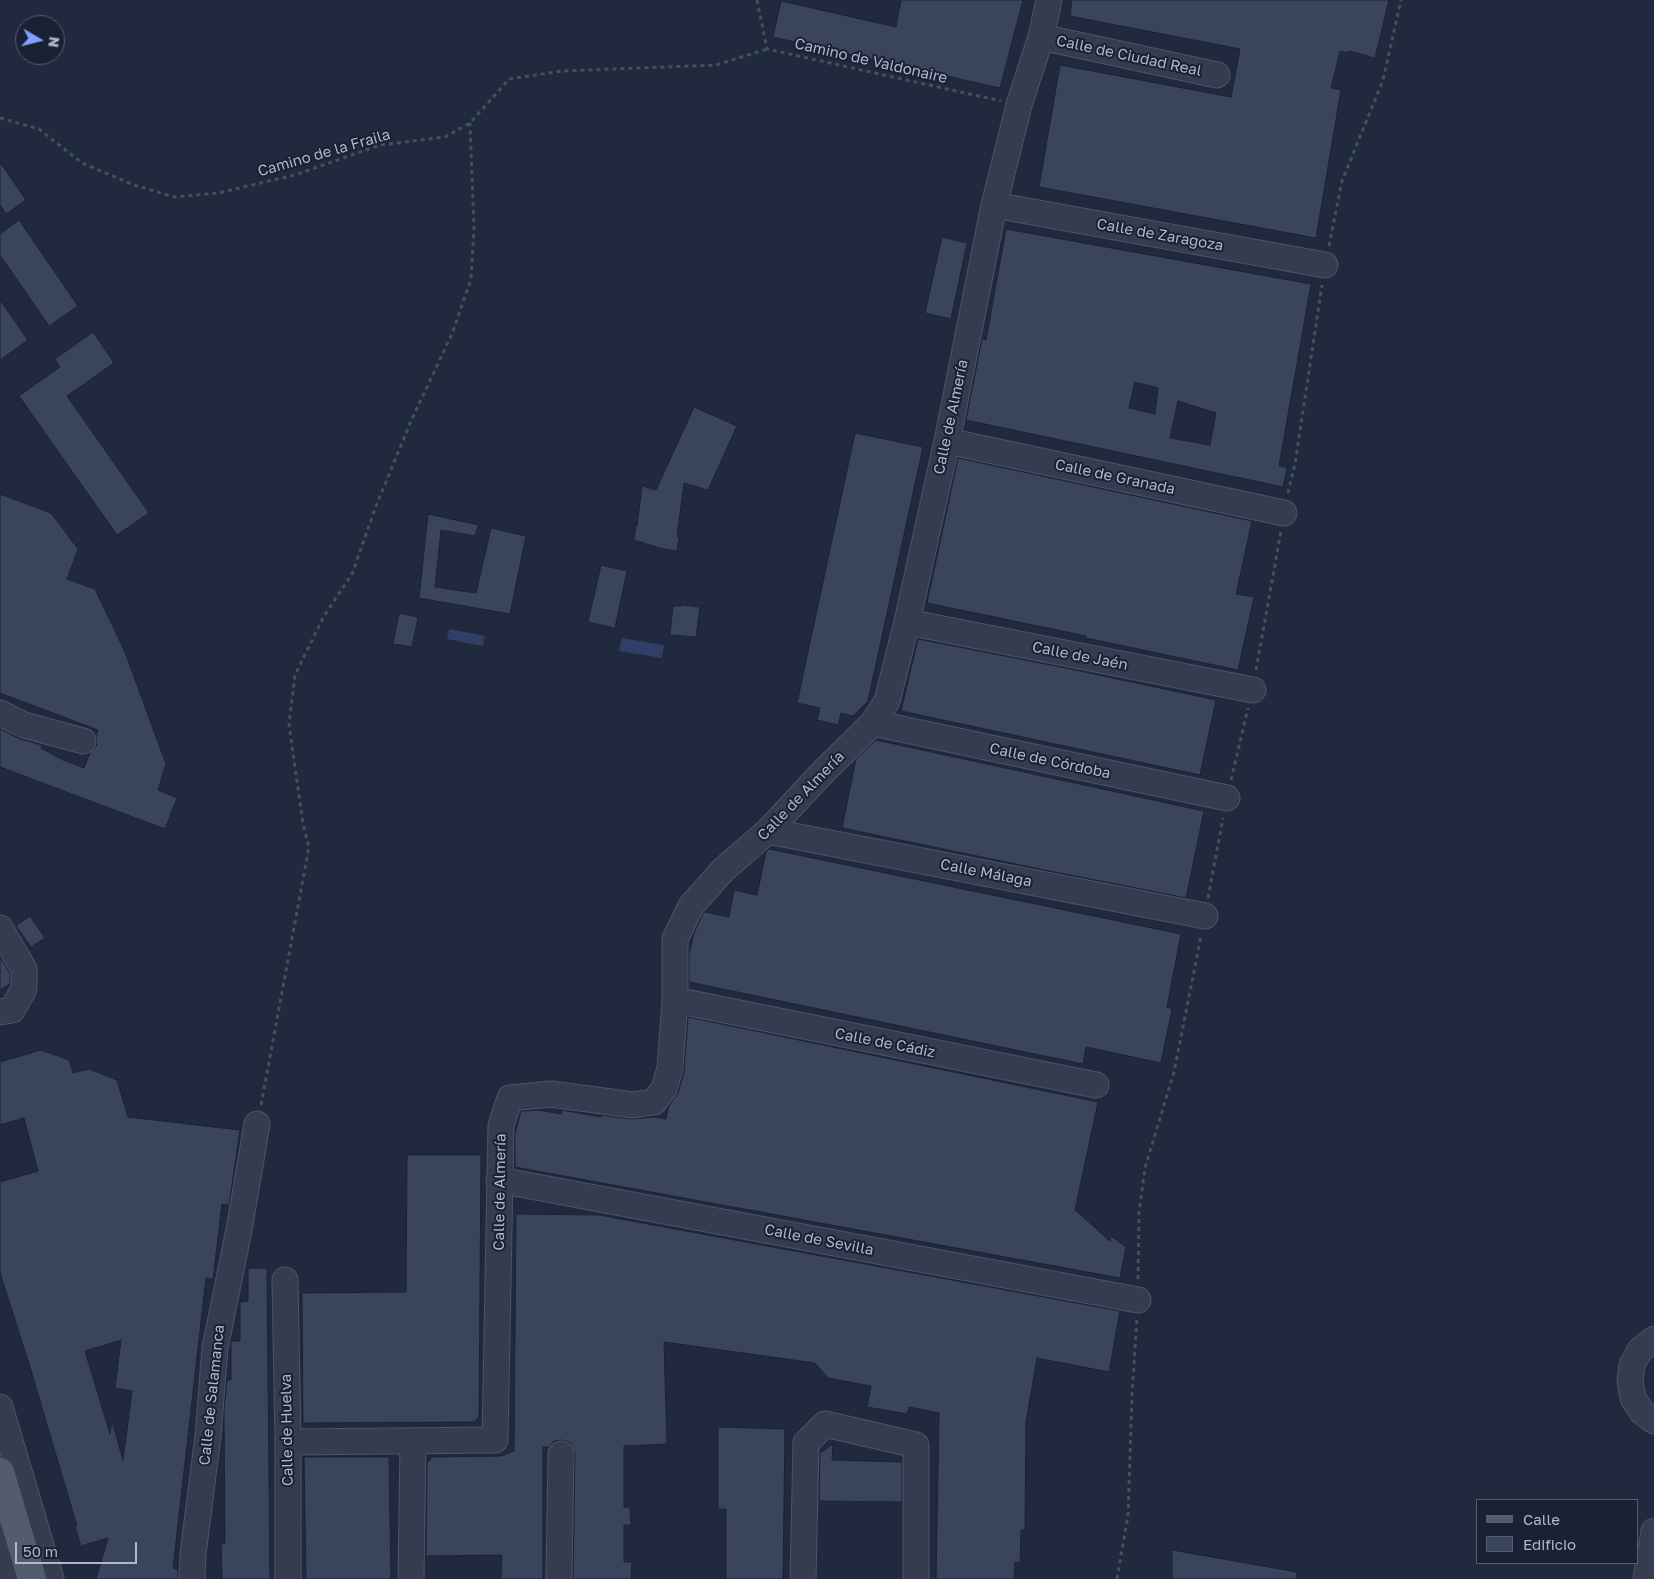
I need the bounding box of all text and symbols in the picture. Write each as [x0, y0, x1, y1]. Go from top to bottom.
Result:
north arrow [15, 15, 65, 65]
street label: Calle de Ciudad Real [1055, 32, 1203, 80]
street label: Camino de Valdonaire [793, 35, 949, 87]
text: N [45, 36, 64, 48]
street label: Camino de la Fraila [256, 125, 392, 181]
street label: Calle de Zaragoza [1095, 215, 1225, 255]
street label: Calle de Almería [930, 358, 972, 476]
street label: Calle de Granada [1053, 455, 1177, 499]
street label: Calle de Jaén [1031, 638, 1129, 674]
street label: Calle de Córdoba [988, 739, 1112, 783]
street label: Calle de Almería [754, 748, 848, 844]
street label: Calle Málaga [939, 855, 1033, 891]
street label: Calle de Cádiz [833, 1024, 937, 1062]
street label: Calle de Almería [490, 1133, 510, 1251]
street label: Calle de Sevilla [763, 1221, 875, 1259]
street label: Calle de Salamanca [196, 1324, 228, 1466]
street label: Calle de Huelva [277, 1374, 297, 1486]
legend [1476, 1499, 1639, 1564]
text: Calle [1523, 1510, 1560, 1528]
scale bar [18, 1532, 140, 1564]
text: Edificio [1523, 1535, 1576, 1553]
text: 50 m [23, 1542, 58, 1560]

